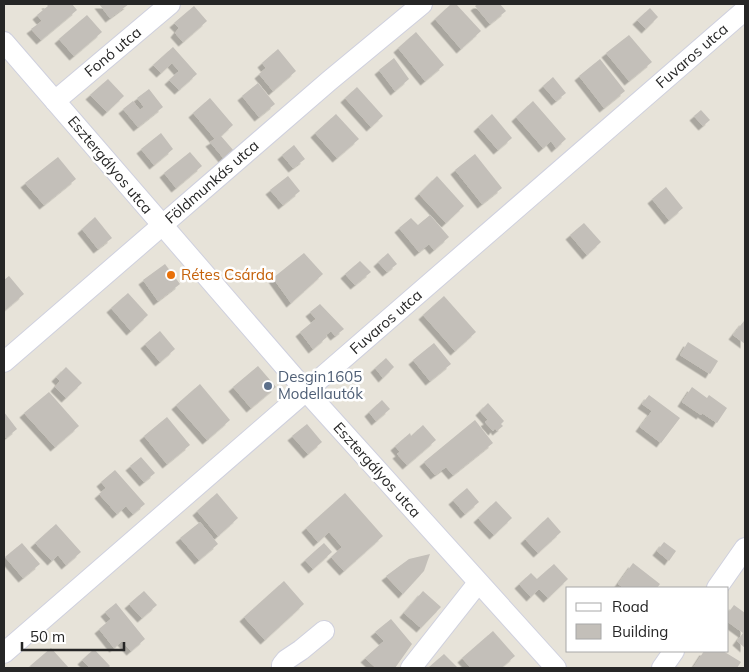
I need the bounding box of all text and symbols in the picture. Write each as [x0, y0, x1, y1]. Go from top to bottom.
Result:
street label: Fuvaros utca [652, 19, 732, 92]
street label: Fonó utca [80, 22, 145, 81]
street label: Esztergályos utca [64, 112, 157, 218]
street label: Földmunkás utca [161, 136, 262, 228]
place label: Rétes Csárda [181, 265, 274, 284]
marker: Rétes Csárda [165, 269, 177, 281]
street label: Fuvaros utca [346, 285, 426, 358]
place label: Desgin1605 Modellautók [278, 367, 363, 403]
marker: Desgin1605 Modellautók [262, 380, 274, 392]
street label: Esztergályos utca [329, 418, 425, 521]
legend [566, 587, 729, 652]
text: Road [612, 597, 649, 616]
scale bar [22, 620, 125, 652]
text: Building [612, 622, 668, 641]
text: 50 m [30, 627, 65, 646]

